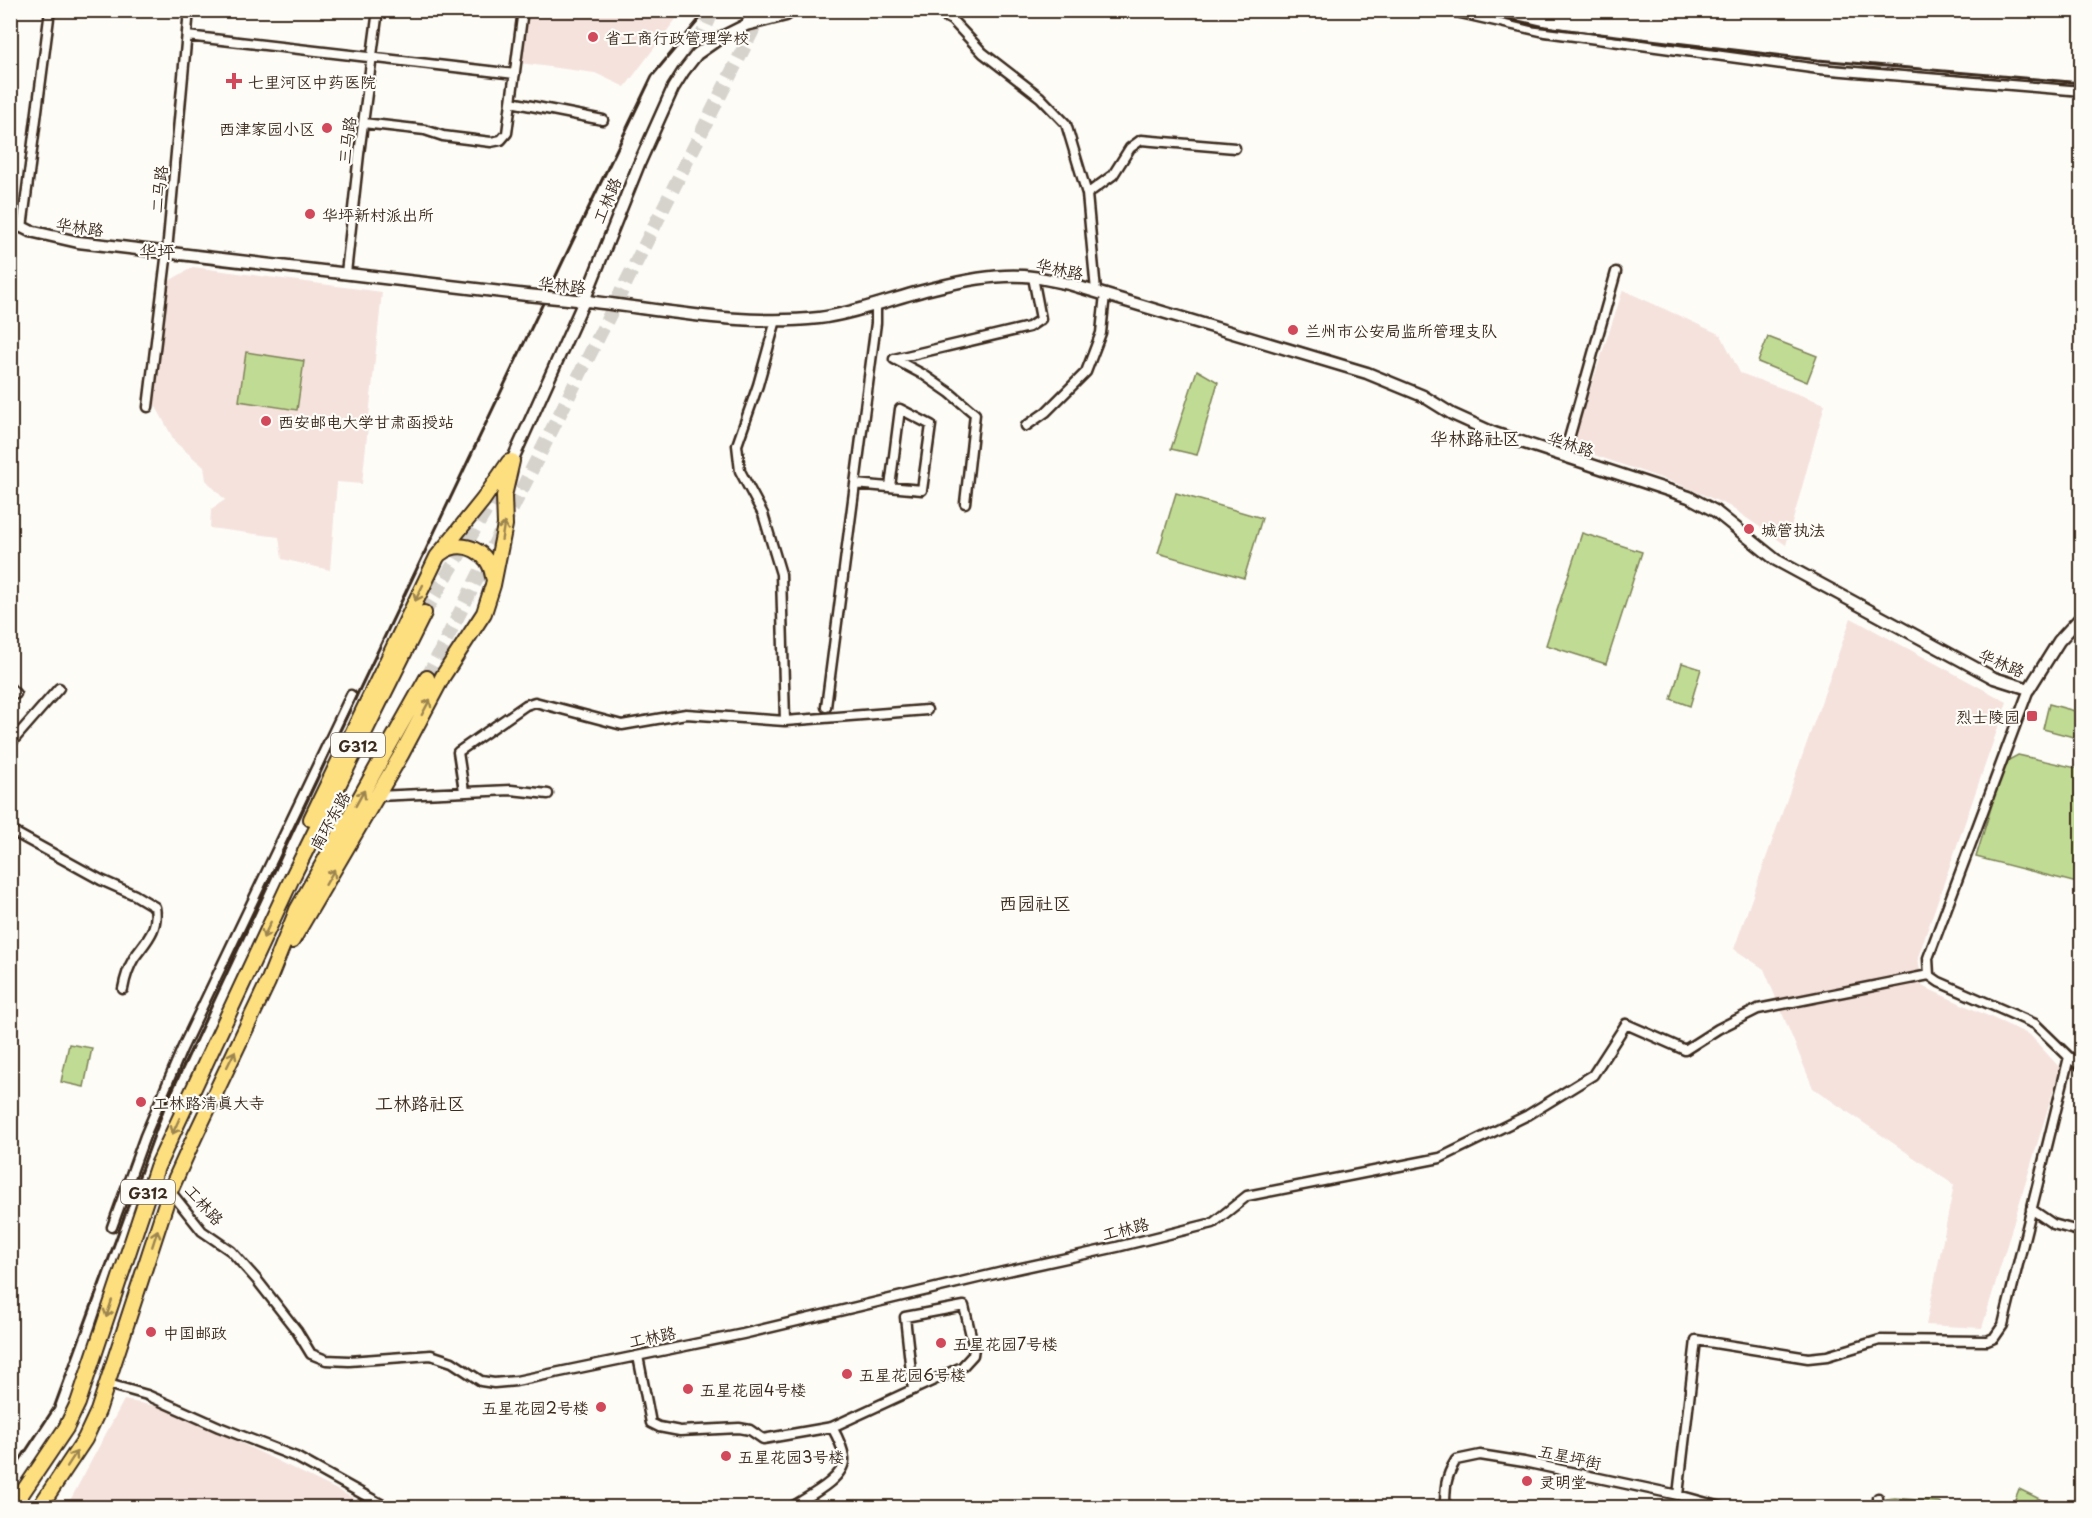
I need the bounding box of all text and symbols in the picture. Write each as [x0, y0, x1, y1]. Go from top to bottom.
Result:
place label: 省工商行政管理学校 [605, 25, 749, 49]
marker: 省工商行政管理学校 [586, 30, 600, 44]
place label: 七里河区中药医院 [248, 69, 376, 93]
marker: 七里河区中药医院 [225, 72, 243, 90]
street label: 三马路 [331, 115, 361, 165]
place label: 西津家园小区 [219, 116, 315, 140]
marker: 西津家园小区 [320, 121, 334, 135]
street label: 二马路 [144, 164, 172, 214]
street label: 工林路 [586, 173, 626, 227]
place label: 华坪新村派出所 [322, 202, 434, 226]
marker: 华坪新村派出所 [303, 207, 317, 221]
street label: 华林路 [55, 211, 105, 241]
district label: 华坪 [139, 237, 176, 264]
street label: 华林路 [1034, 251, 1086, 285]
street label: 华林路 [537, 270, 587, 298]
place label: 兰州市公安局监所管理支队 [1305, 318, 1497, 342]
marker: 兰州市公安局监所管理支队 [1286, 323, 1300, 337]
place label: 西安邮电大学甘肃函授站 [278, 409, 454, 433]
marker: 西安邮电大学甘肃函授站 [259, 414, 273, 428]
district label: 华林路社区 [1430, 424, 1520, 451]
street label: 华林路 [1544, 424, 1598, 462]
place label: 城管执法 [1761, 517, 1825, 541]
one-way arrow [498, 522, 509, 542]
marker: 城管执法 [1742, 522, 1756, 536]
one-way arrow [413, 584, 425, 602]
street label: 华林路 [1975, 642, 2029, 682]
one-way arrow [421, 699, 432, 717]
place label: 烈士陵园 [1956, 704, 2020, 728]
marker: 烈士陵园 [2025, 709, 2039, 723]
road number: G312 [331, 733, 385, 757]
street label: 南环东路 [303, 786, 355, 854]
one-way arrow [354, 790, 366, 807]
one-way arrow [324, 869, 336, 886]
district label: 西园社区 [999, 889, 1071, 916]
one-way arrow [261, 921, 273, 939]
one-way arrow [225, 1050, 237, 1068]
district label: 工林路社区 [375, 1089, 465, 1116]
place label: 工林路清真大寺 [153, 1090, 265, 1114]
marker: 工林路清真大寺 [134, 1095, 148, 1109]
one-way arrow [169, 1117, 180, 1135]
street label: 工林路 [180, 1178, 230, 1230]
road number: G312 [121, 1180, 175, 1204]
street label: 工林路 [1099, 1211, 1151, 1245]
one-way arrow [150, 1229, 161, 1248]
one-way arrow [103, 1299, 114, 1318]
street label: 工林路 [626, 1319, 678, 1353]
place label: 中国邮政 [163, 1320, 227, 1344]
marker: 中国邮政 [144, 1325, 158, 1339]
place label: 五星花园7号楼 [953, 1331, 1058, 1355]
marker: 五星花园7号楼 [934, 1336, 948, 1350]
place label: 五星花园6号楼 [859, 1362, 966, 1386]
marker: 五星花园6号楼 [840, 1367, 854, 1381]
place label: 五星花园4号楼 [700, 1377, 807, 1401]
marker: 五星花园4号楼 [681, 1382, 695, 1396]
place label: 五星花园2号楼 [482, 1395, 589, 1419]
marker: 五星花园2号楼 [594, 1400, 608, 1414]
street label: 五星坪街 [1536, 1438, 1604, 1474]
place label: 五星花园3号楼 [738, 1444, 845, 1468]
marker: 五星花园3号楼 [719, 1449, 733, 1463]
one-way arrow [66, 1451, 78, 1468]
place label: 灵明堂 [1539, 1469, 1587, 1493]
marker: 灵明堂 [1520, 1474, 1534, 1488]

